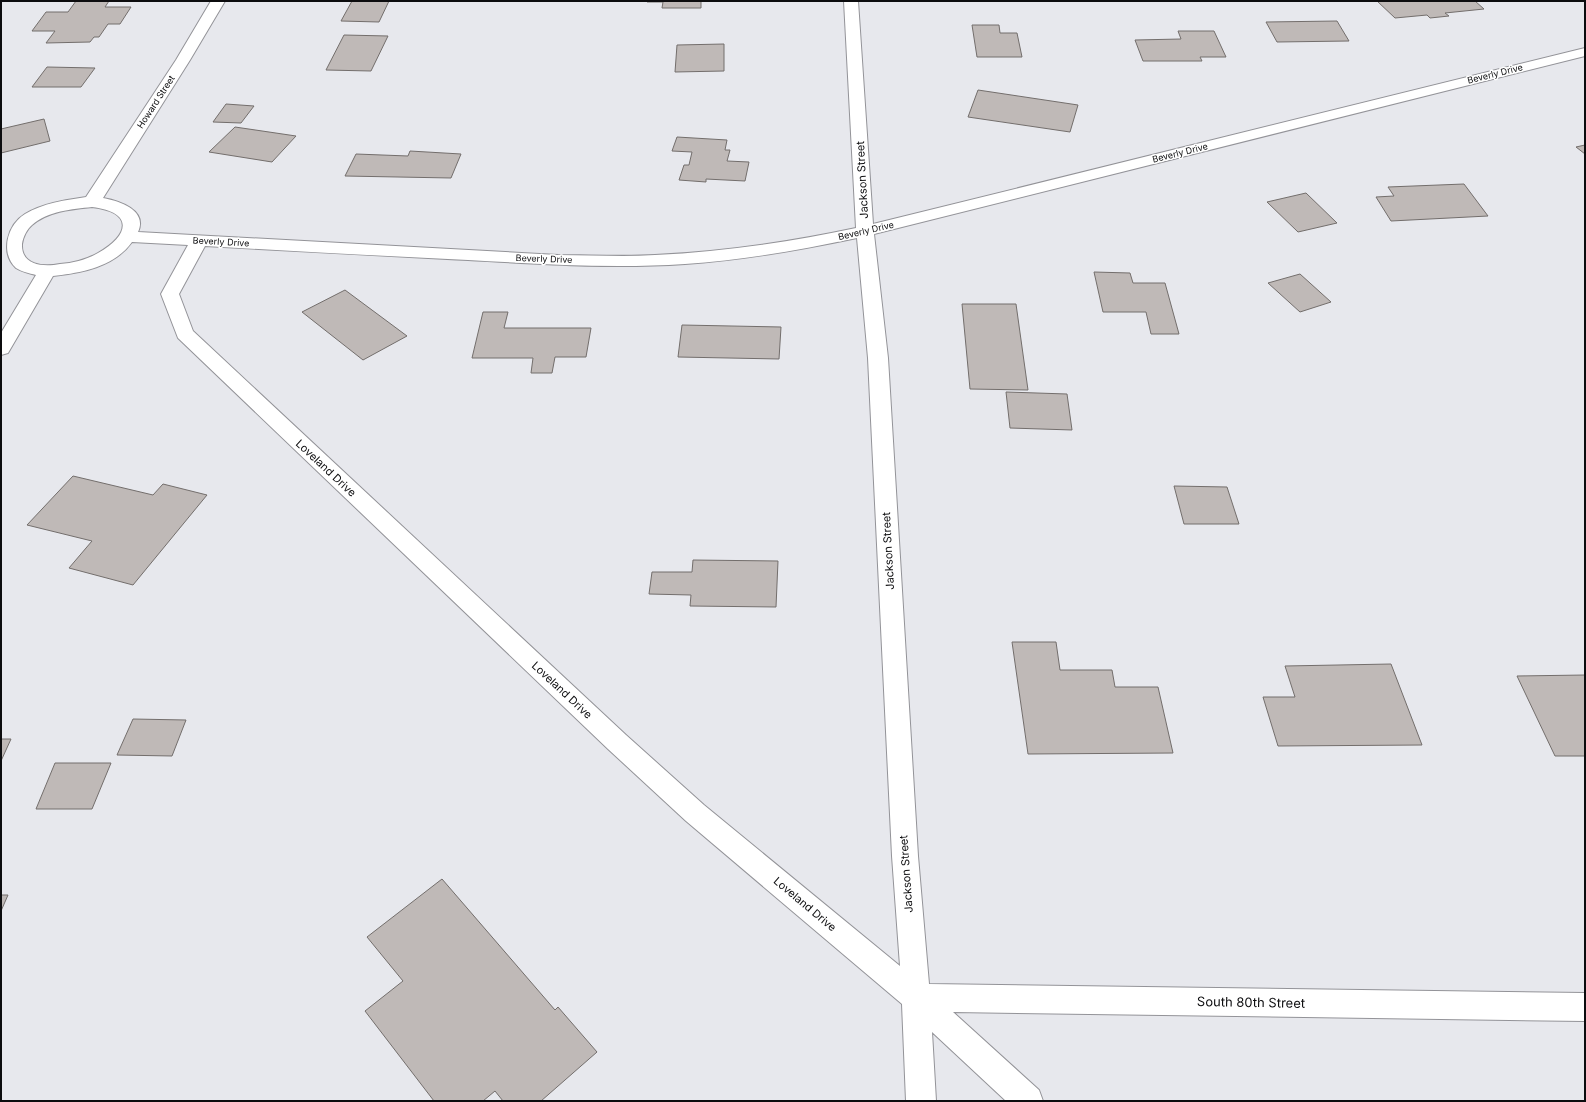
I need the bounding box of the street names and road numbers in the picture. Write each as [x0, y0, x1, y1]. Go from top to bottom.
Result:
street label: Beverly Drive [1466, 61, 1524, 86]
street label: Howard Street [134, 73, 177, 130]
street label: Jackson Street [853, 140, 871, 219]
street label: Beverly Drive [1151, 140, 1209, 165]
street label: Beverly Drive [837, 219, 895, 242]
street label: Beverly Drive [192, 235, 250, 248]
street label: Beverly Drive [515, 252, 573, 265]
street label: Loveland Drive [293, 436, 359, 500]
street label: Jackson Street [879, 511, 897, 590]
street label: Loveland Drive [529, 658, 595, 722]
street label: Jackson Street [896, 834, 916, 913]
street label: Loveland Drive [771, 874, 839, 934]
street label: South 80th Street [1197, 993, 1305, 1011]

